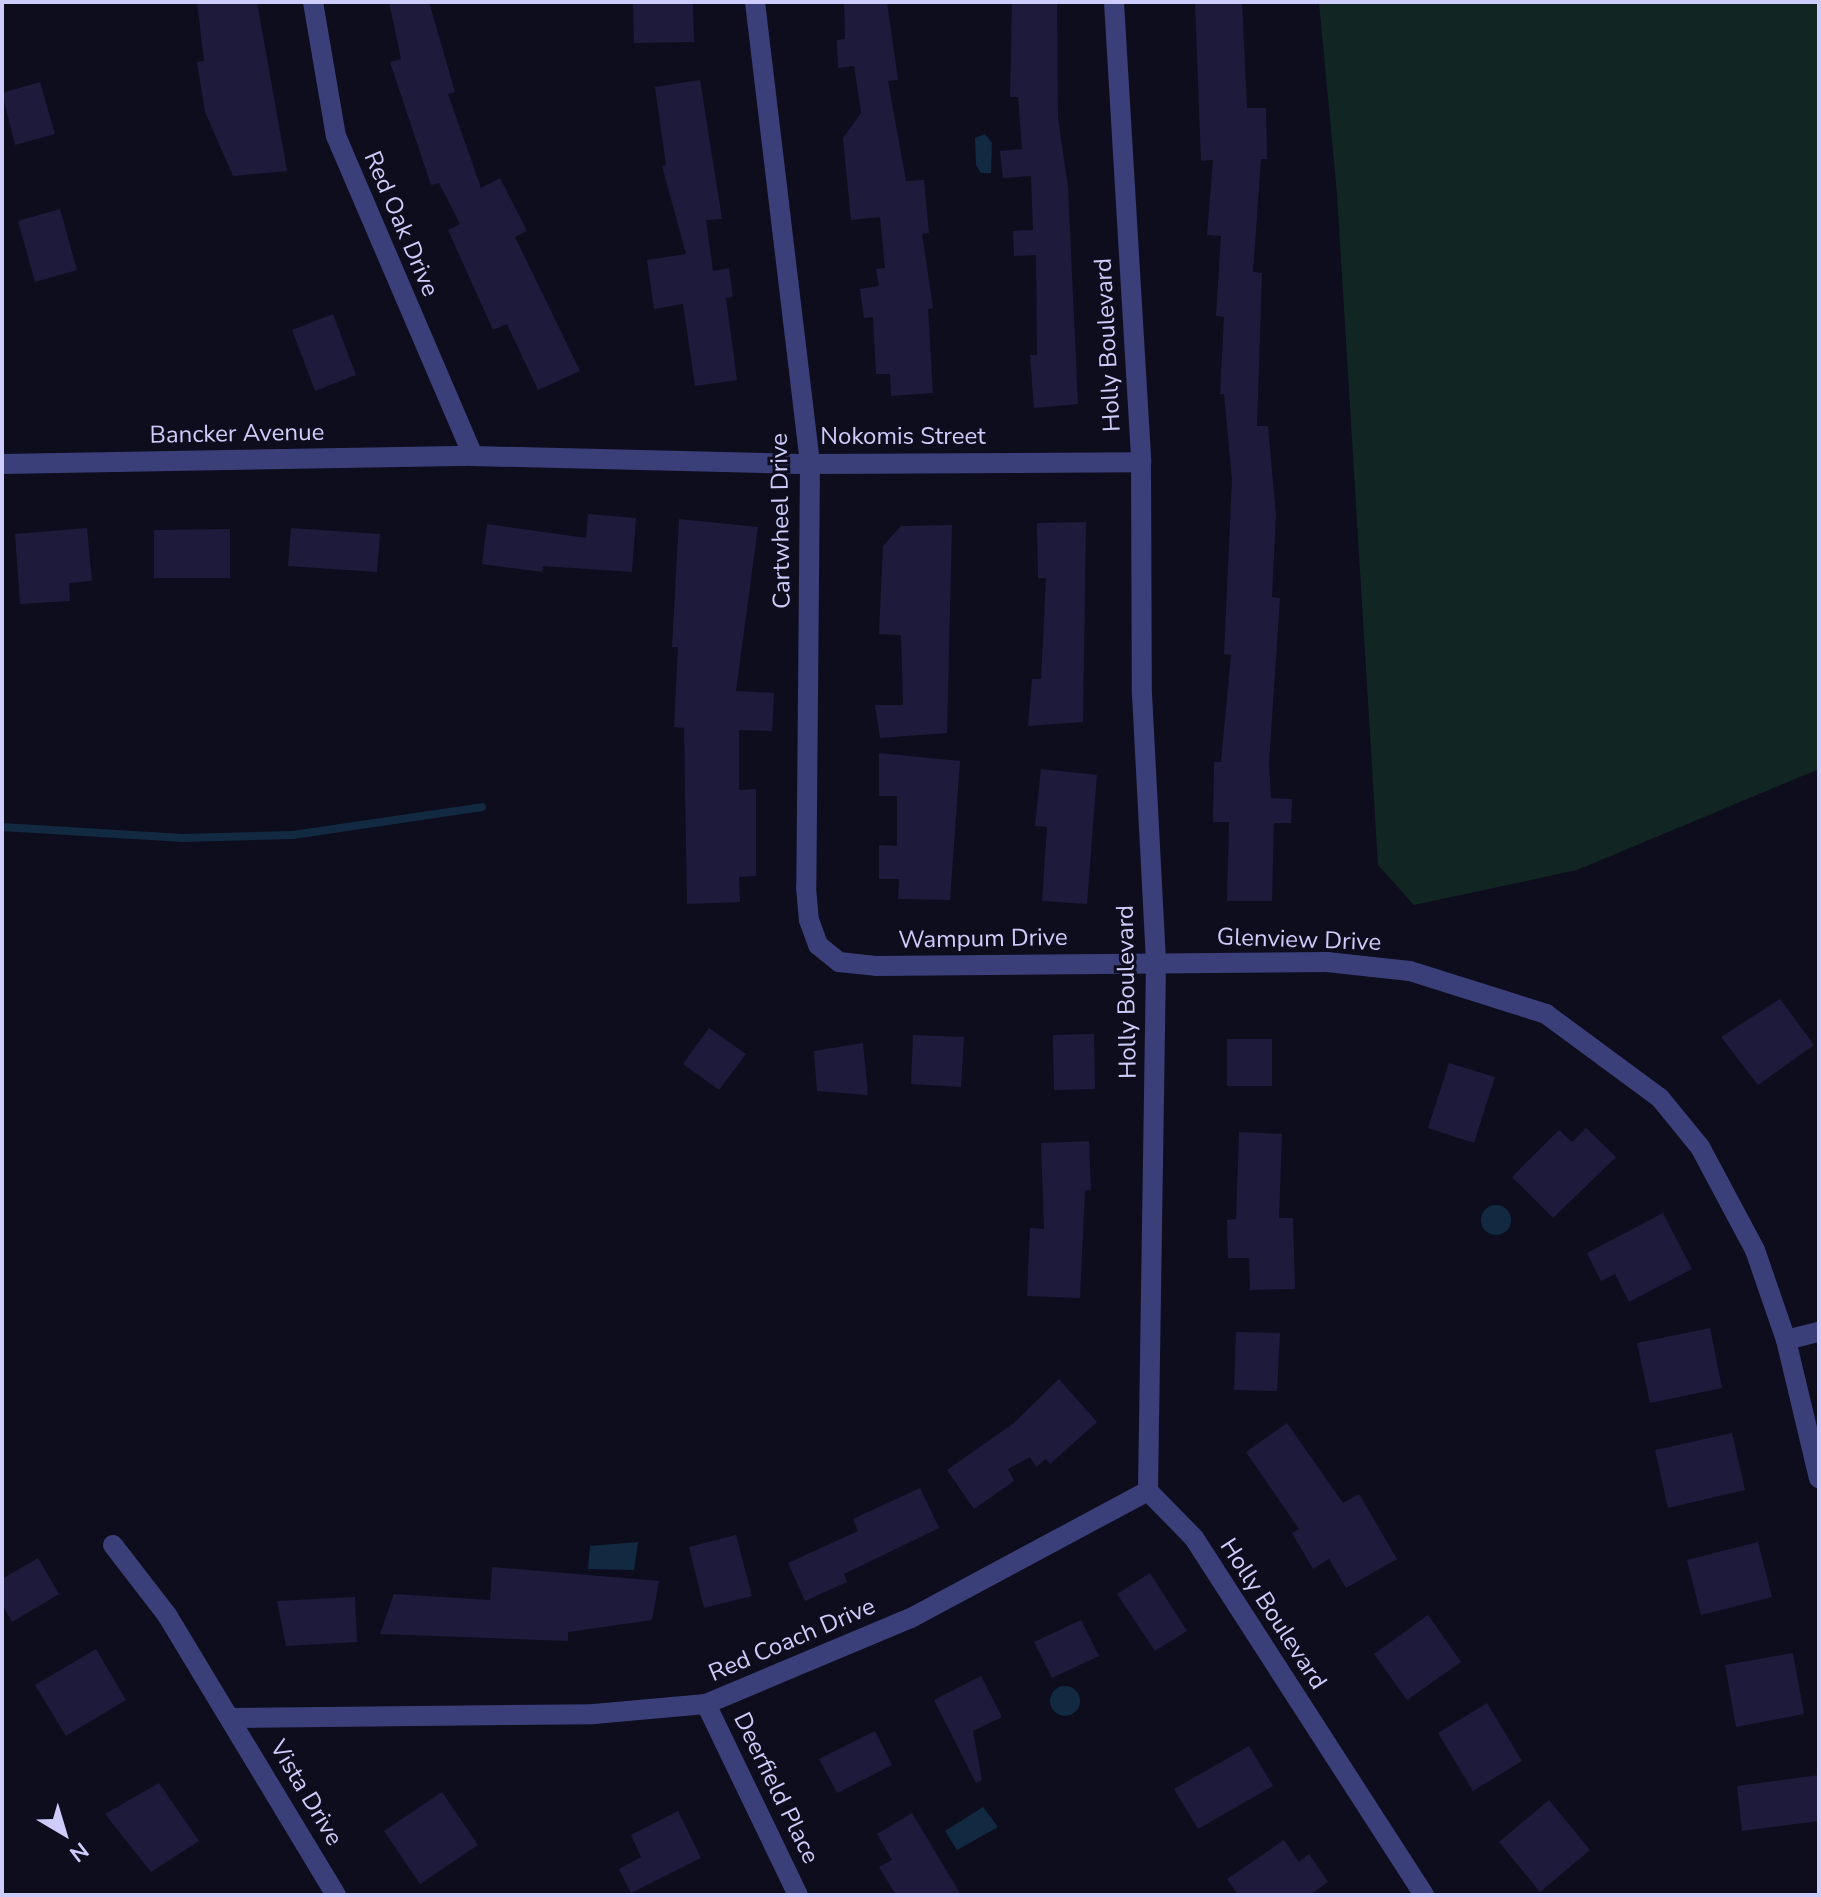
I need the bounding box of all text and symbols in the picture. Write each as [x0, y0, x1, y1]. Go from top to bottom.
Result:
street label: Red Oak Drive [357, 147, 445, 301]
street label: Holly Boulevard [1089, 257, 1127, 433]
street label: Bancker Avenue [149, 418, 325, 450]
street label: Nokomis Street [820, 423, 986, 451]
street label: Cartwheel Drive [765, 433, 797, 609]
street label: Holly Boulevard [1111, 905, 1143, 1079]
street label: Wampum Drive [898, 923, 1068, 955]
street label: Glenview Drive [1216, 923, 1382, 957]
street label: Holly Boulevard [1214, 1533, 1332, 1695]
street label: Red Coach Drive [704, 1592, 880, 1688]
street label: Deerfield Place [727, 1708, 825, 1868]
street label: Vista Drive [263, 1735, 349, 1851]
north arrow [24, 1793, 104, 1873]
text: N [63, 1835, 94, 1869]

